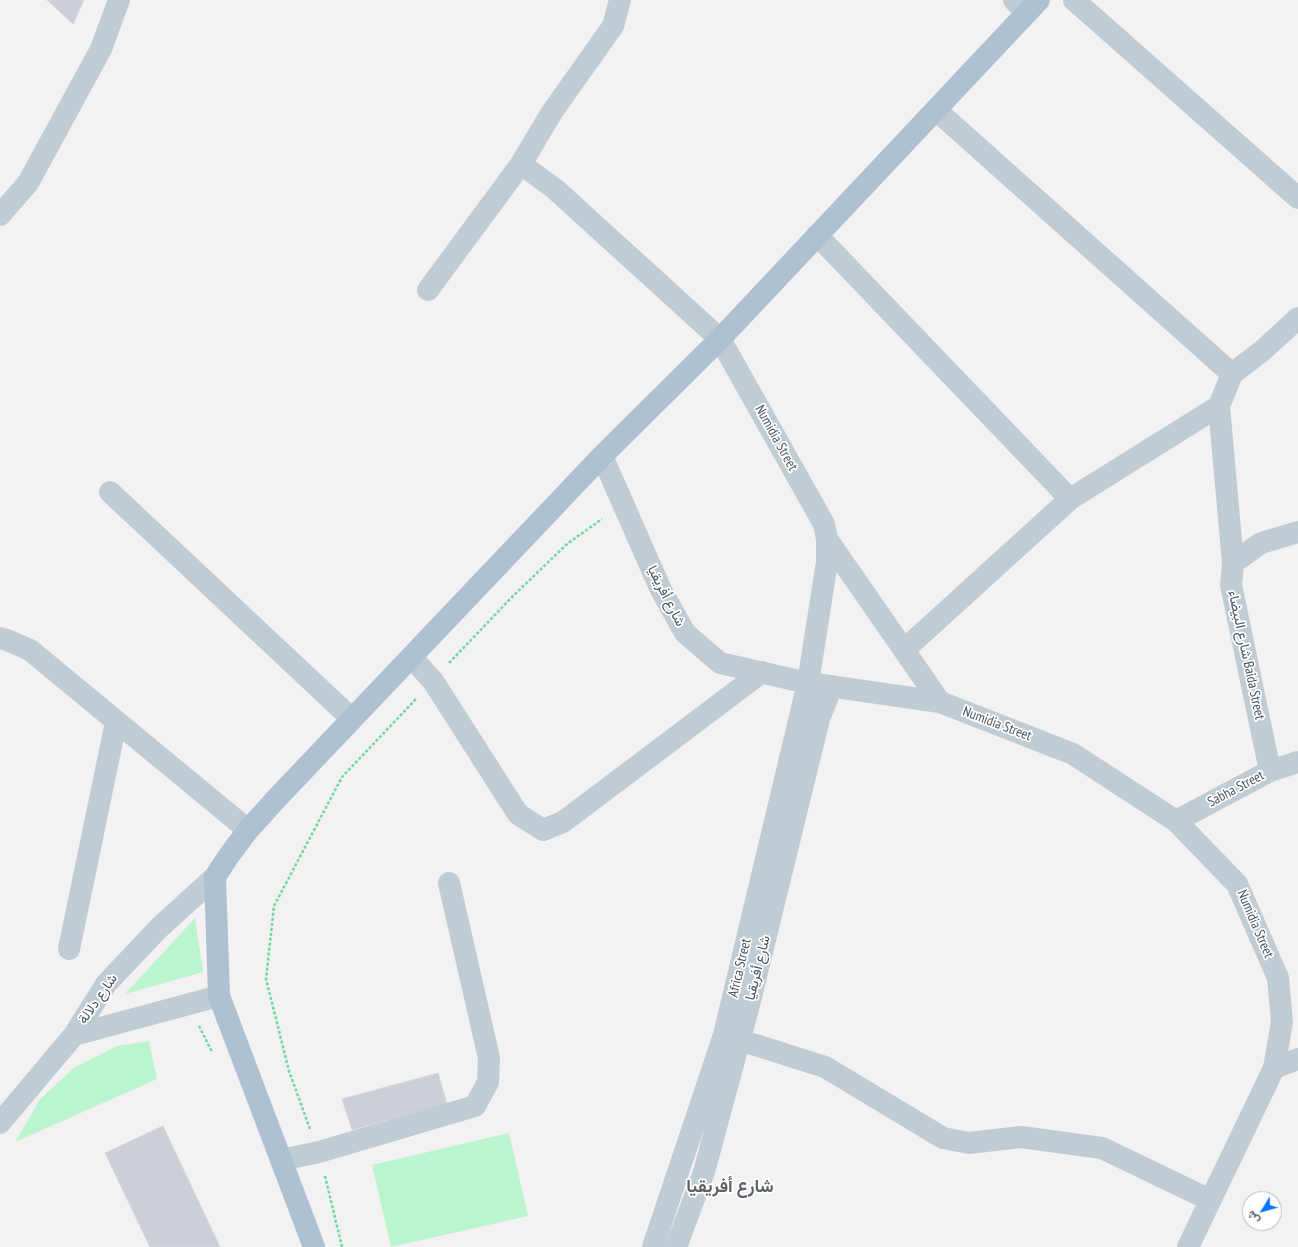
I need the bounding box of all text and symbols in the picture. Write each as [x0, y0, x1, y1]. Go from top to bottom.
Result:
street label: Numidia Street [751, 402, 801, 474]
street label: شارع أفريقيا [643, 563, 689, 629]
street label: شارع البيضاء Baida Street [1224, 589, 1268, 721]
street label: Numidia Street [960, 703, 1034, 745]
street label: Sabha Street [1205, 767, 1267, 811]
street label: Numidia Street [1233, 887, 1277, 961]
street label: شارع أفريقيا [742, 934, 774, 1002]
street label: Africa Street [725, 937, 755, 999]
street label: شارع دلالة [75, 971, 121, 1027]
district label: شارع أفريقيا [686, 1176, 774, 1198]
north arrow [1242, 1191, 1282, 1231]
text: ش [1244, 1208, 1263, 1227]

